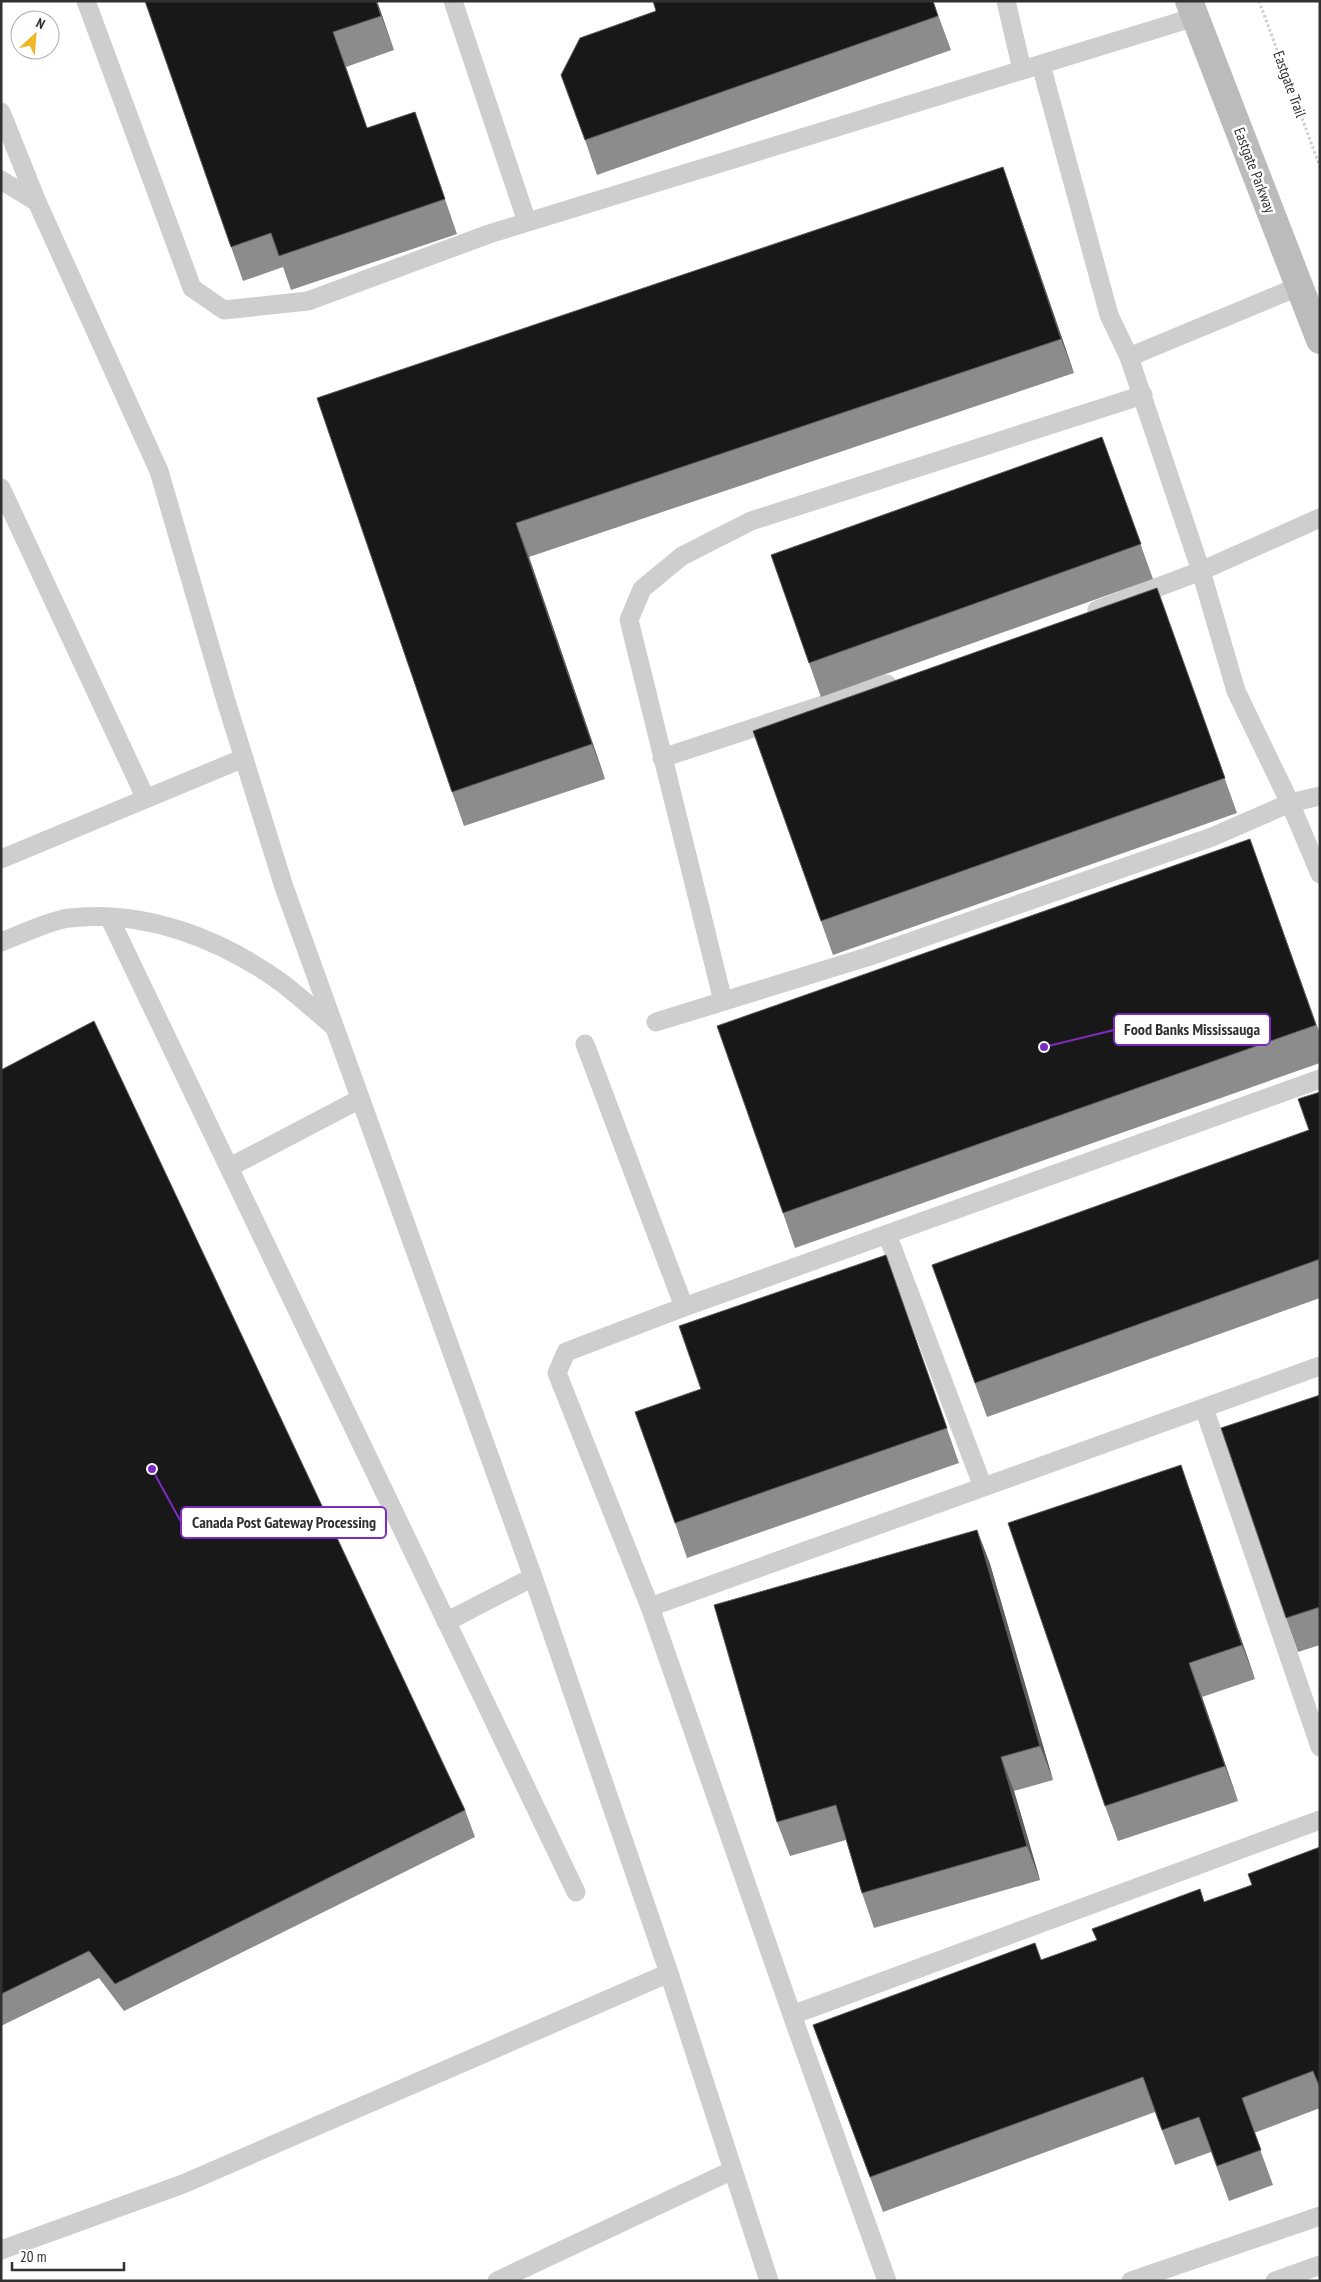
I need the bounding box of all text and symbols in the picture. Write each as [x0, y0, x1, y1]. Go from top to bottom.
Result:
north arrow [10, 10, 60, 60]
text: N [33, 14, 48, 33]
street label: Eastgate Trail [1269, 48, 1311, 120]
street label: Eastgate Parkway [1230, 125, 1280, 216]
callout: Food Banks Mississauga [1114, 1014, 1270, 1045]
text: Food Banks Mississauga [1124, 1019, 1260, 1039]
callout: Canada Post Gateway Processing [181, 1507, 386, 1538]
text: Canada Post Gateway Processing [192, 1512, 376, 1532]
scale bar [12, 2240, 125, 2272]
text: 20 m [20, 2247, 46, 2266]

